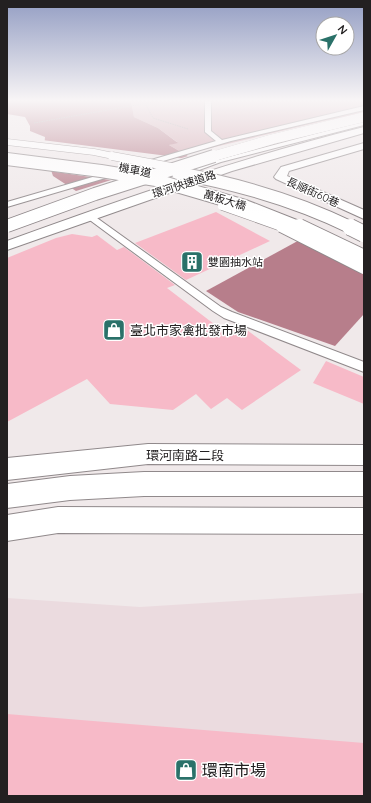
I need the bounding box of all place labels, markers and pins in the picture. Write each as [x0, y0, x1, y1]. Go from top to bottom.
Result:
building icon: 雙園抽水站 [179, 249, 205, 275]
place label: 雙園抽水站 [208, 255, 263, 269]
shop icon: 臺北市家禽批發市場 [101, 317, 127, 343]
place label: 臺北市家禽批發市場 [130, 322, 247, 338]
shop icon: 環南市場 [173, 757, 199, 783]
place label: 環南市場 [202, 760, 266, 780]

